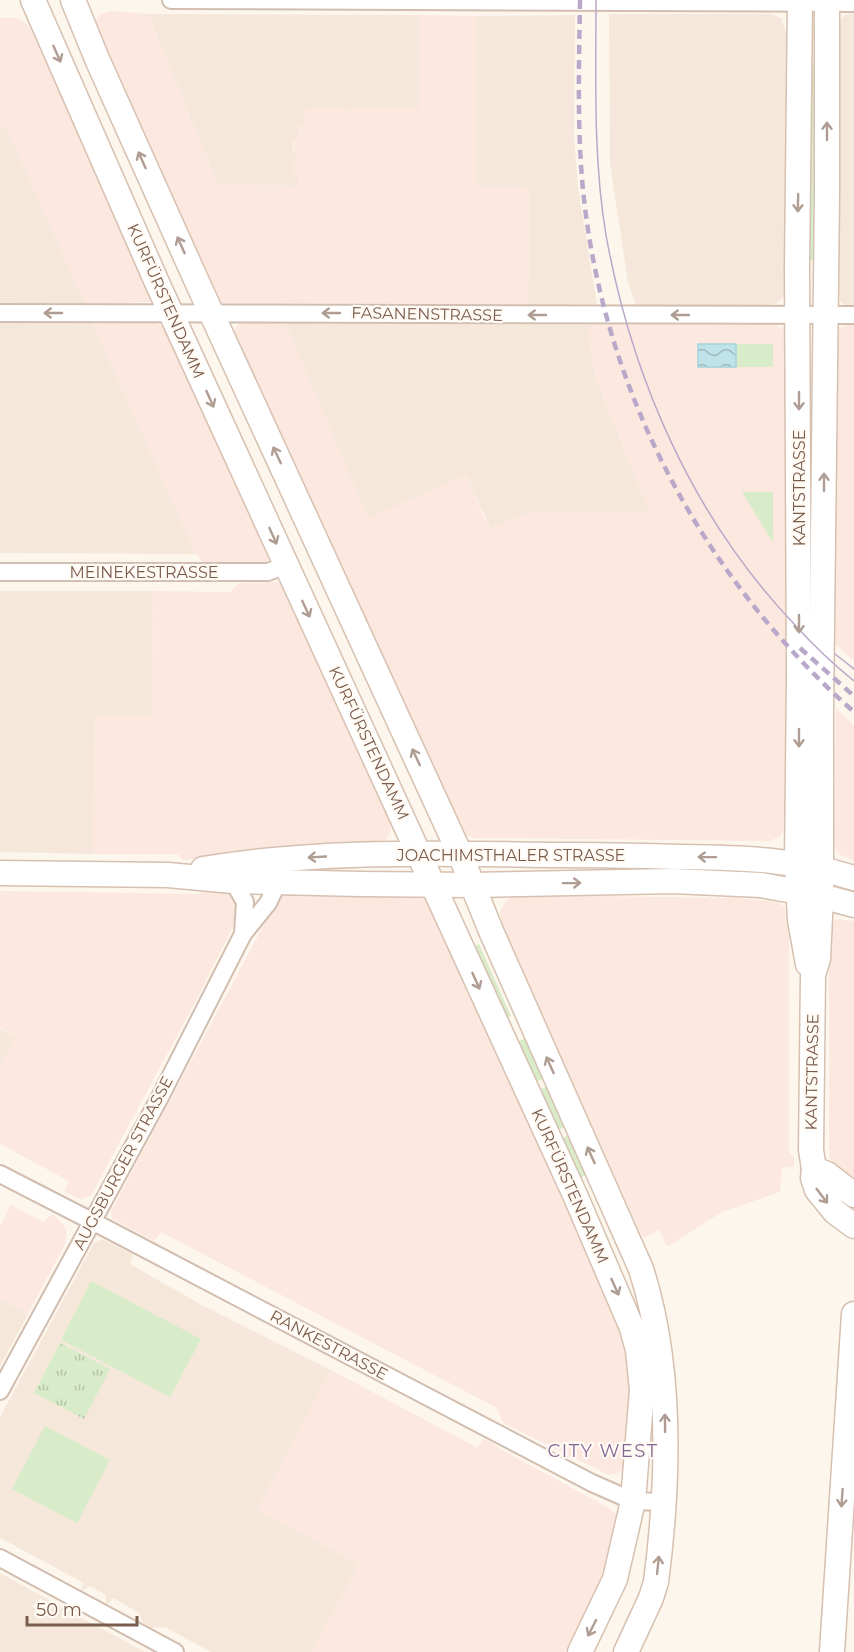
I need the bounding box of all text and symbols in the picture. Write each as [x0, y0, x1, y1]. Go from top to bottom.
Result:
one-way arrow [52, 44, 63, 62]
one-way arrow [821, 121, 833, 141]
one-way arrow [136, 151, 148, 169]
one-way arrow [793, 192, 804, 212]
street label: KURFÜRSTENDAMM [123, 220, 210, 381]
one-way arrow [174, 237, 186, 255]
street label: FASANENSTRASSE [351, 303, 503, 325]
one-way arrow [44, 307, 64, 318]
one-way arrow [321, 307, 341, 319]
one-way arrow [528, 309, 548, 321]
one-way arrow [670, 309, 690, 321]
one-way arrow [205, 390, 217, 408]
one-way arrow [793, 390, 805, 410]
street label: KANTSTRASSE [790, 430, 809, 546]
one-way arrow [271, 447, 283, 465]
one-way arrow [819, 472, 830, 492]
one-way arrow [267, 527, 279, 545]
street label: MEINEKESTRASSE [70, 563, 218, 582]
one-way arrow [301, 599, 313, 617]
one-way arrow [793, 614, 805, 634]
street label: KURFÜRSTENDAMM [325, 663, 414, 823]
one-way arrow [793, 727, 805, 747]
one-way arrow [409, 749, 421, 767]
street label: JOACHIMSTHALER STRASSE [396, 846, 625, 865]
one-way arrow [697, 851, 717, 863]
one-way arrow [308, 852, 328, 863]
one-way arrow [562, 877, 582, 889]
one-way arrow [471, 972, 483, 990]
street label: KANTSTRASSE [801, 1013, 823, 1131]
one-way arrow [544, 1056, 555, 1074]
street label: AUGSBURGER STRASSE [69, 1073, 177, 1253]
street label: KURFÜRSTENDAMM [527, 1105, 614, 1266]
one-way arrow [584, 1146, 596, 1164]
one-way arrow [816, 1188, 828, 1204]
one-way arrow [610, 1277, 622, 1295]
street label: RANKESTRASSE [267, 1306, 391, 1384]
one-way arrow [659, 1414, 670, 1434]
district label: CITY WEST [547, 1440, 659, 1462]
one-way arrow [837, 1488, 848, 1508]
one-way arrow [653, 1556, 664, 1576]
scale bar [27, 1589, 136, 1627]
text: 50 m [36, 1599, 82, 1621]
one-way arrow [586, 1619, 598, 1636]

